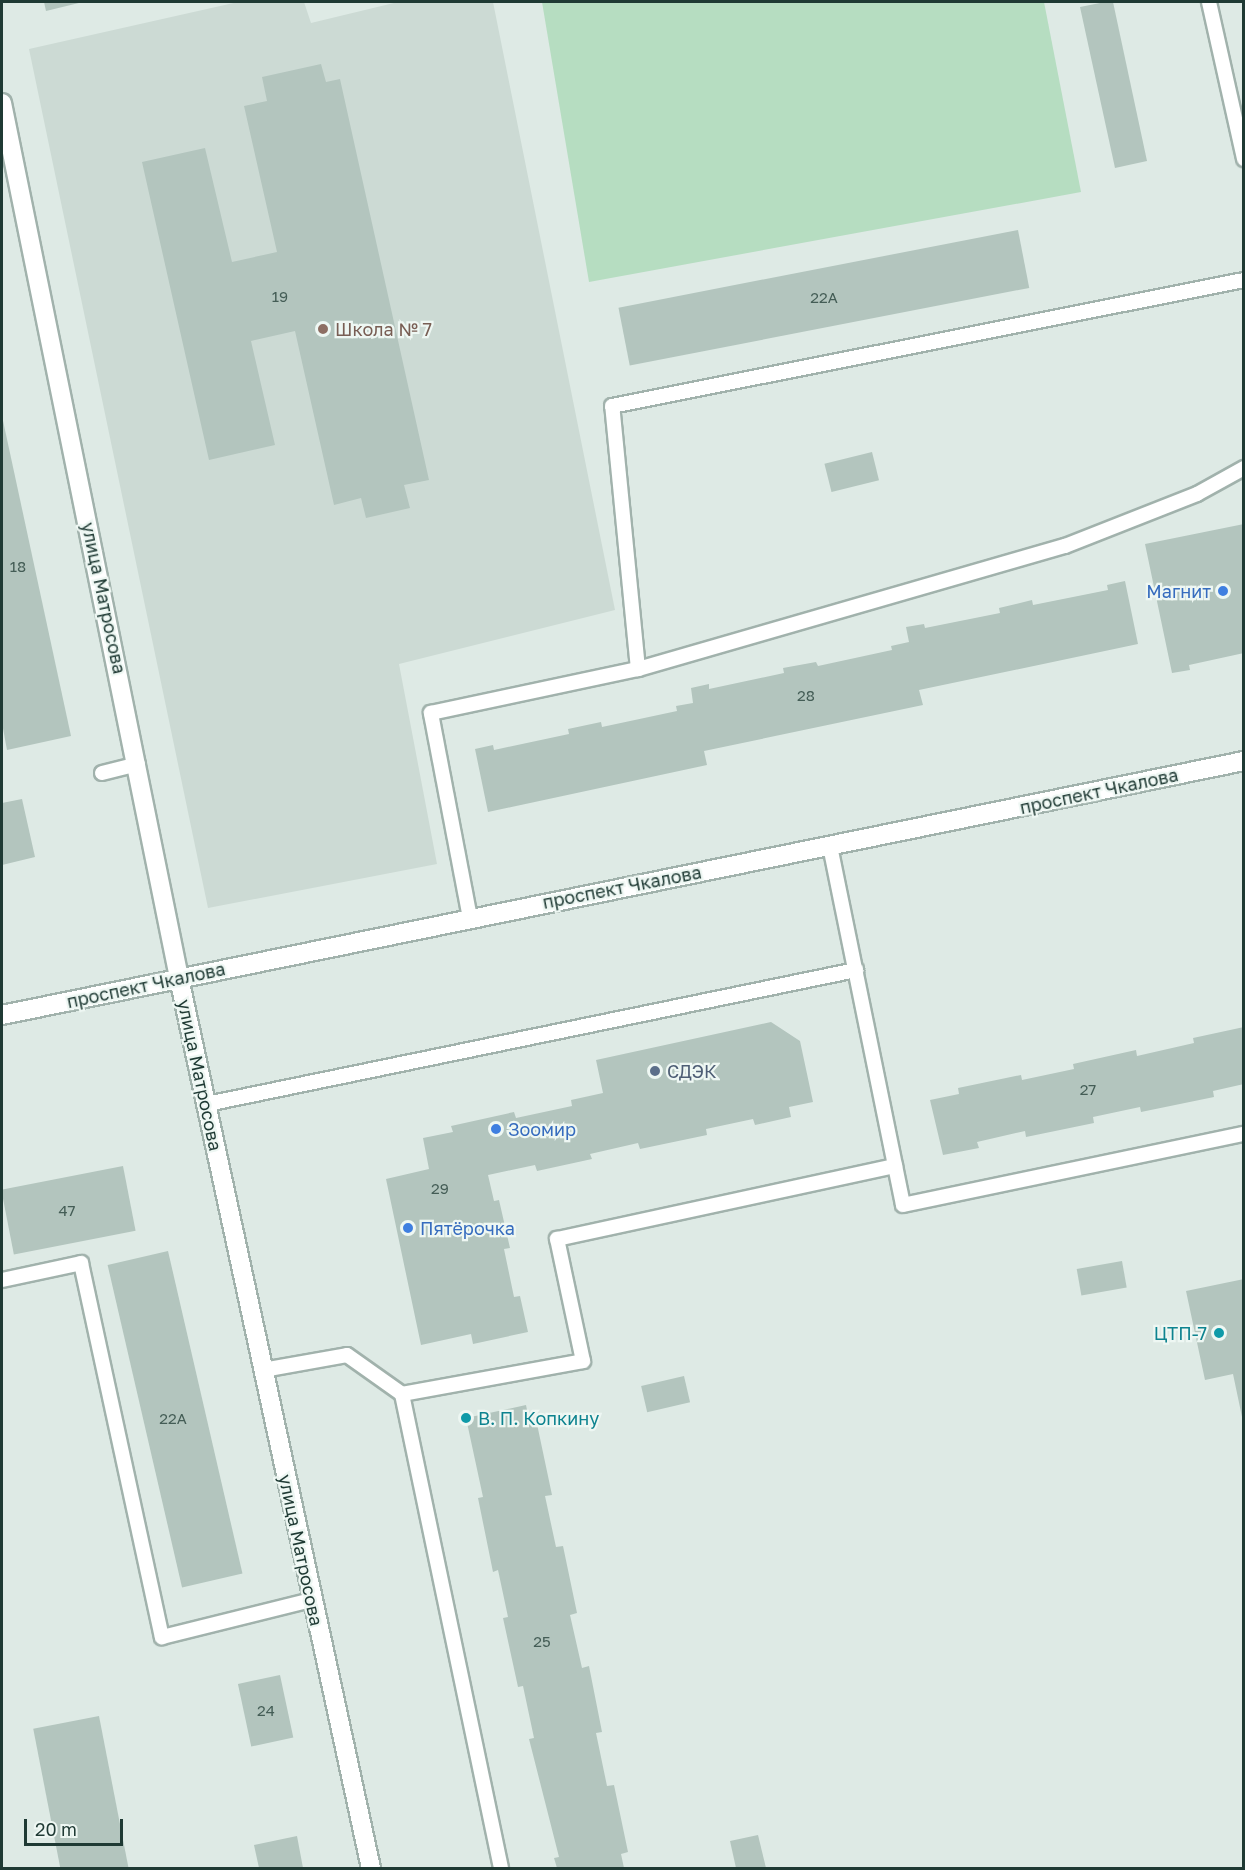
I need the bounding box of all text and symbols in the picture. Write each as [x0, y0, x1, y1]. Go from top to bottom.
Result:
house number: 19 [272, 288, 288, 306]
house number: 22А [810, 289, 838, 307]
place label: Школа № 7 [335, 318, 432, 340]
marker: Школа № 7 [316, 322, 330, 336]
street label: улица Матросова [77, 520, 131, 676]
house number: 18 [10, 558, 26, 576]
place label: Магнит [1146, 580, 1211, 602]
marker: Магнит [1216, 584, 1230, 598]
house number: 28 [797, 687, 815, 705]
street label: проспект Чкалова [1018, 764, 1180, 818]
street label: проспект Чкалова [541, 861, 703, 913]
street label: проспект Чкалова [65, 958, 227, 1012]
street label: улица Матросова [173, 997, 227, 1153]
place label: СДЭК [667, 1060, 716, 1082]
marker: СДЭК [648, 1064, 662, 1078]
house number: 27 [1080, 1081, 1096, 1099]
place label: Зоомир [508, 1118, 576, 1140]
marker: Зоомир [489, 1122, 503, 1136]
house number: 29 [431, 1180, 449, 1198]
house number: 47 [58, 1202, 76, 1220]
place label: Пятёрочка [420, 1217, 515, 1239]
marker: Пятёрочка [401, 1221, 415, 1235]
place label: ЦТП-7 [1154, 1322, 1207, 1344]
marker: ЦТП-7 [1212, 1326, 1226, 1340]
place label: В. П. Копкину [478, 1407, 599, 1429]
house number: 22А [159, 1410, 187, 1428]
marker: В. П. Копкину [459, 1411, 473, 1425]
street label: улица Матросова [274, 1472, 328, 1628]
house number: 25 [533, 1633, 551, 1651]
house number: 24 [257, 1702, 275, 1720]
scale bar [27, 1807, 126, 1845]
text: 20 m [35, 1818, 77, 1840]

